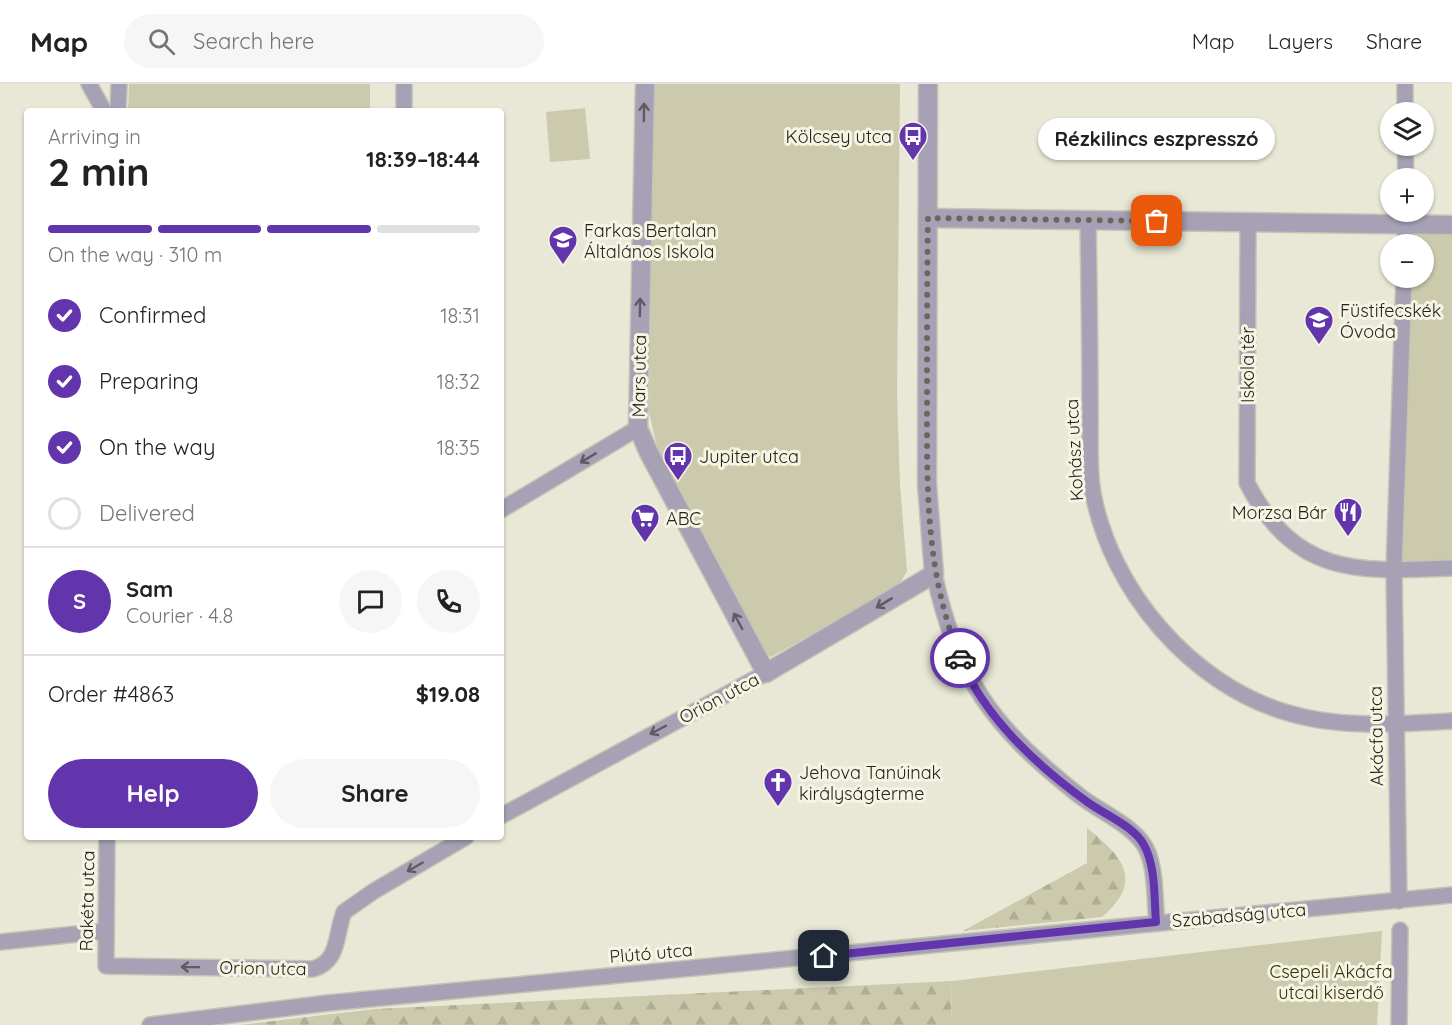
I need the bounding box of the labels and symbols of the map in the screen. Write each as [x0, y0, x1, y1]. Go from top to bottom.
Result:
one-way arrow [638, 102, 650, 122]
callout: Rézkilincs eszpresszó [1038, 119, 1276, 161]
bus stop icon: Kölcsey utca [897, 120, 929, 162]
place label: Kölcsey utca [786, 125, 892, 148]
pin [1131, 195, 1182, 246]
place label: Farkas Bertalan Általános Iskola [584, 219, 717, 263]
school or university icon: Farkas Bertalan Általános Iskola [547, 224, 579, 266]
one-way arrow [634, 297, 646, 317]
place label: Füstifecskék Óvoda [1340, 299, 1441, 343]
school or university icon: Füstifecskék Óvoda [1303, 304, 1335, 346]
street label: Iskola tér [1236, 327, 1259, 403]
street label: Mars utca [627, 335, 651, 417]
street label: Kohász utca [1060, 398, 1088, 502]
bus stop icon: Jupiter utca [662, 440, 694, 482]
place label: Jupiter utca [699, 445, 799, 468]
one-way arrow [580, 452, 597, 464]
restaurant icon: Morzsa Bár [1332, 496, 1364, 538]
place label: Morzsa Bár [1232, 501, 1327, 524]
supermarket icon: ABC [629, 502, 661, 544]
place label: ABC [666, 507, 701, 530]
one-way arrow [876, 598, 893, 610]
one-way arrow [732, 613, 744, 631]
courier [930, 628, 990, 688]
street label: Orion utca [675, 667, 763, 729]
street label: Akácfa utca [1364, 686, 1388, 786]
one-way arrow [650, 725, 668, 736]
place label: Jehova Tanúinak királyságterme [799, 761, 941, 805]
church icon: Jehova Tanúinak királyságterme [762, 766, 794, 808]
street label: Rakéta utca [75, 850, 99, 952]
one-way arrow [407, 861, 424, 873]
street label: Szabadság utca [1171, 898, 1307, 932]
pin [798, 930, 849, 981]
street label: Plútó utca [608, 938, 694, 968]
street label: Orion utca [219, 956, 307, 980]
park label: Csepeli Akácfa utcai kiserdő [1269, 960, 1393, 1004]
one-way arrow [180, 961, 200, 973]

